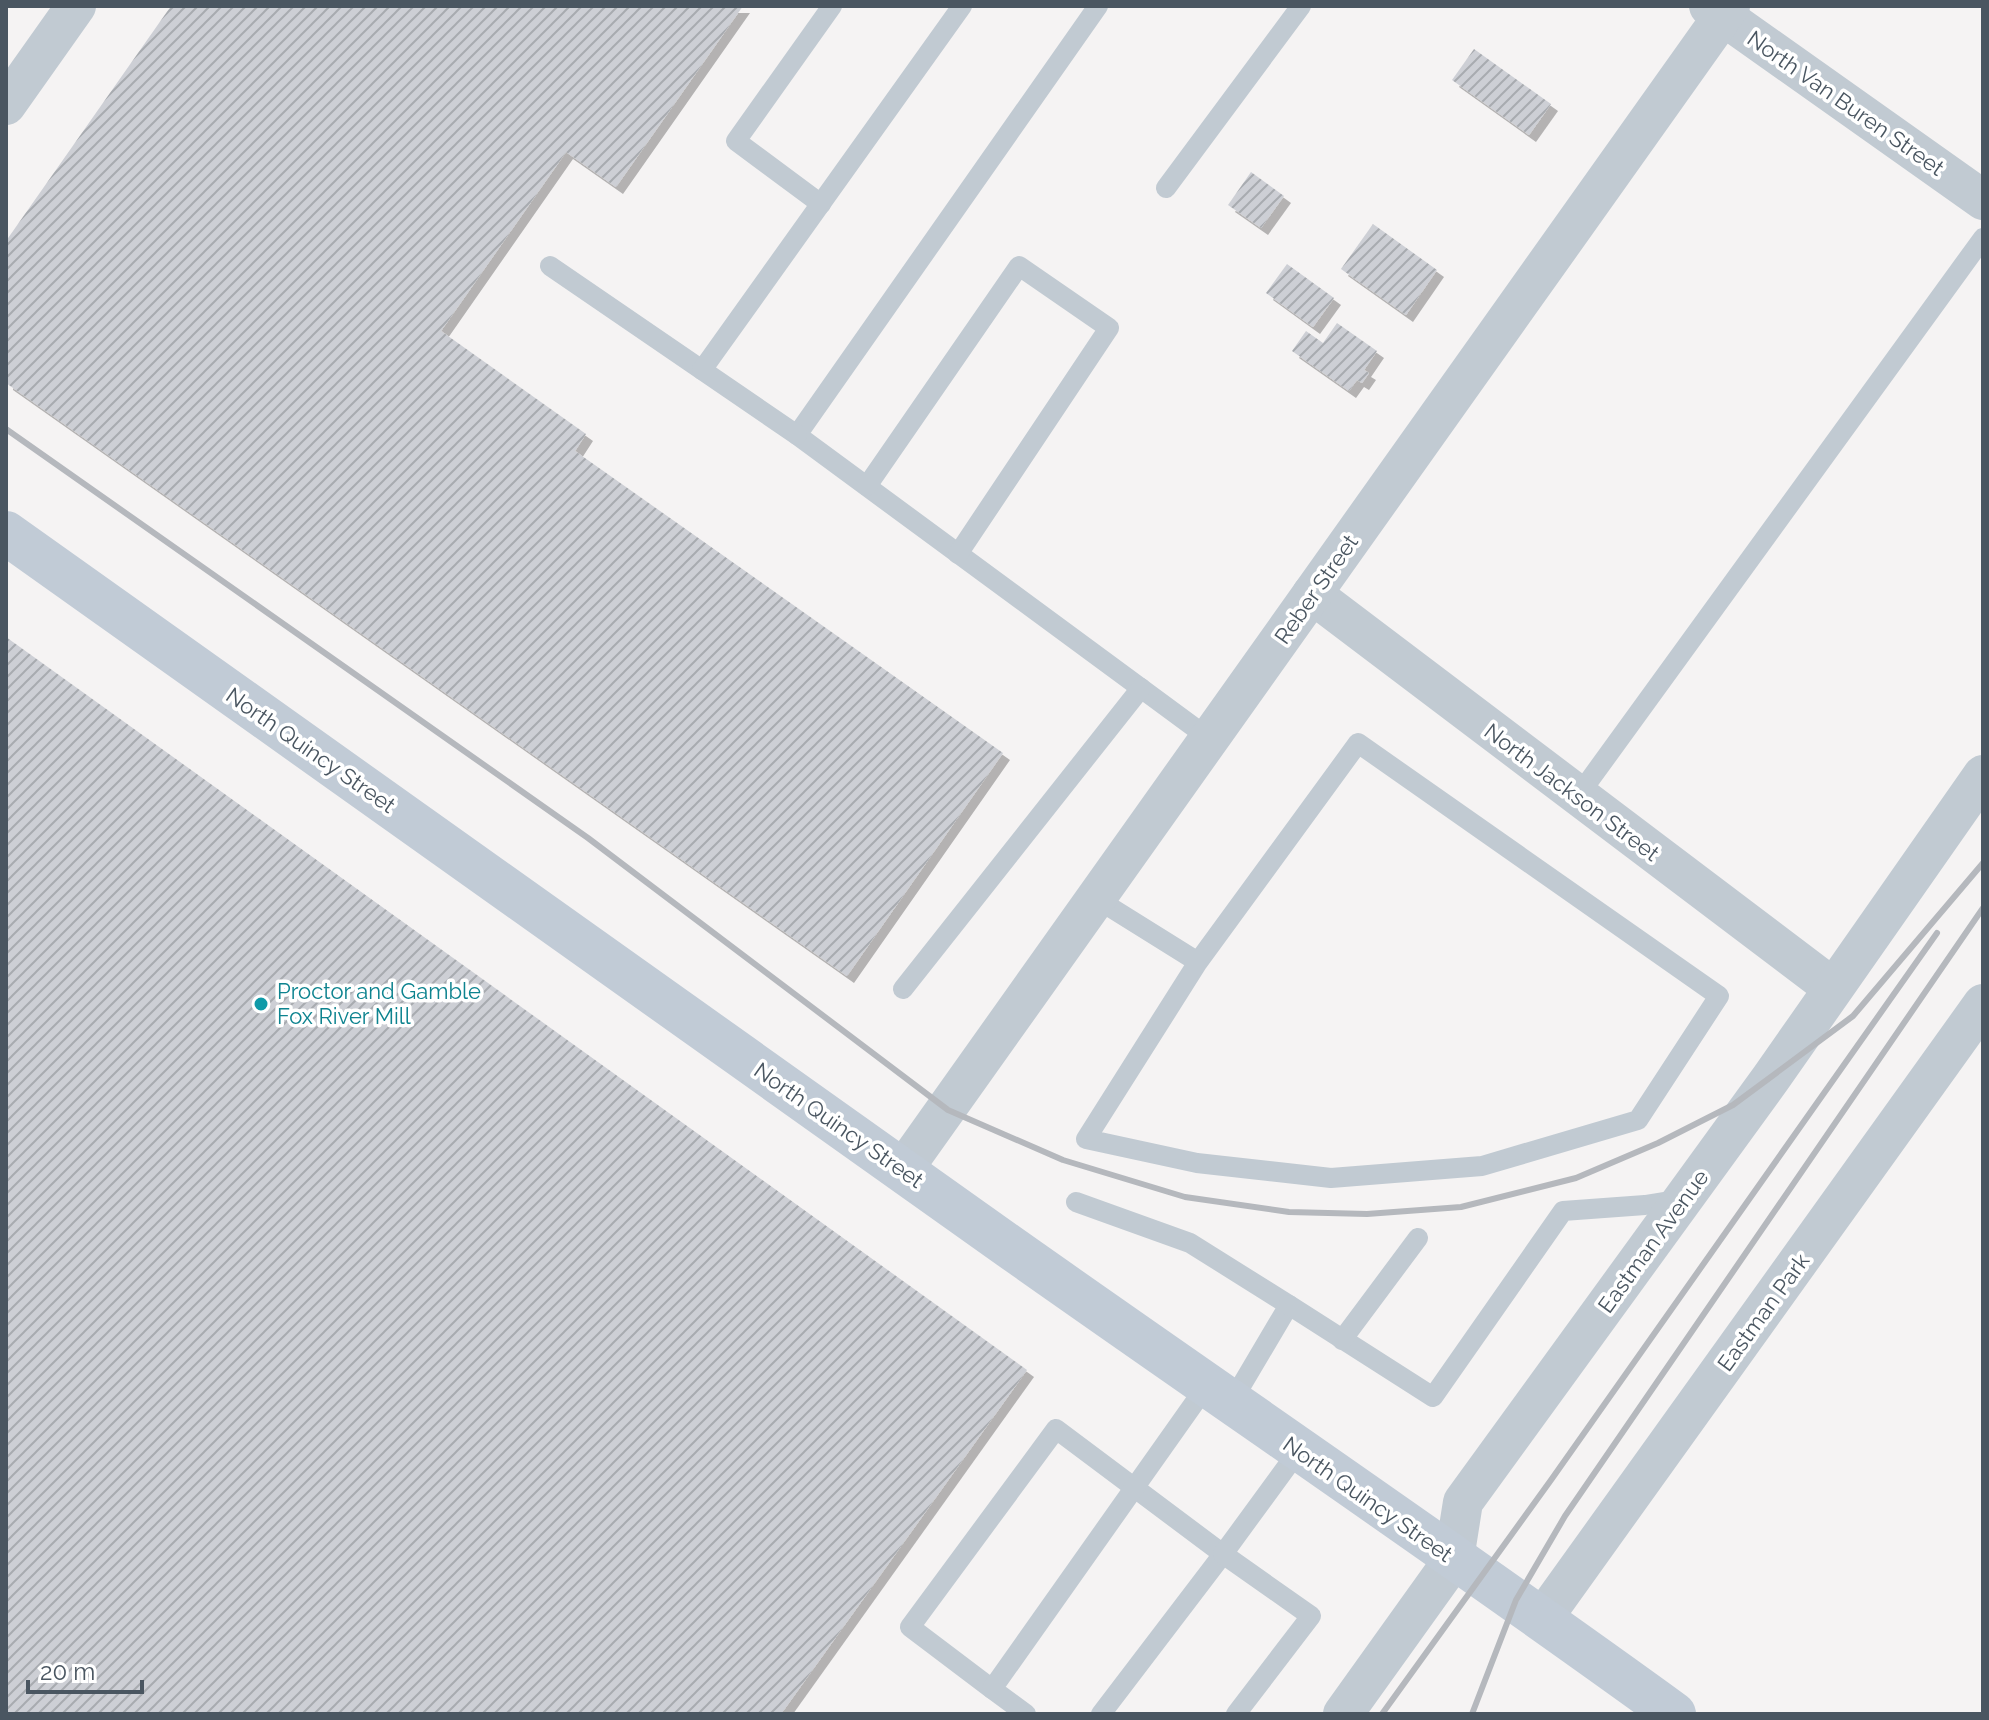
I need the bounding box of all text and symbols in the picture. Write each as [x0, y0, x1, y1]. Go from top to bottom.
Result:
street label: North Van Buren Street [1743, 25, 1950, 181]
street label: Reber Street [1269, 529, 1363, 649]
street label: North Quincy Street [221, 682, 401, 818]
street label: North Jackson Street [1479, 718, 1665, 867]
place label: Proctor and Gamble Fox River Mill [277, 978, 481, 1029]
marker: Proctor and Gamble Fox River Mill [252, 995, 270, 1013]
street label: North Quincy Street [749, 1057, 929, 1193]
street label: Eastman Avenue [1592, 1164, 1714, 1318]
street label: Eastman Park [1712, 1248, 1815, 1376]
street label: North Quincy Street [1278, 1431, 1458, 1567]
scale bar [28, 1644, 142, 1694]
text: 20 m [40, 1657, 95, 1686]

